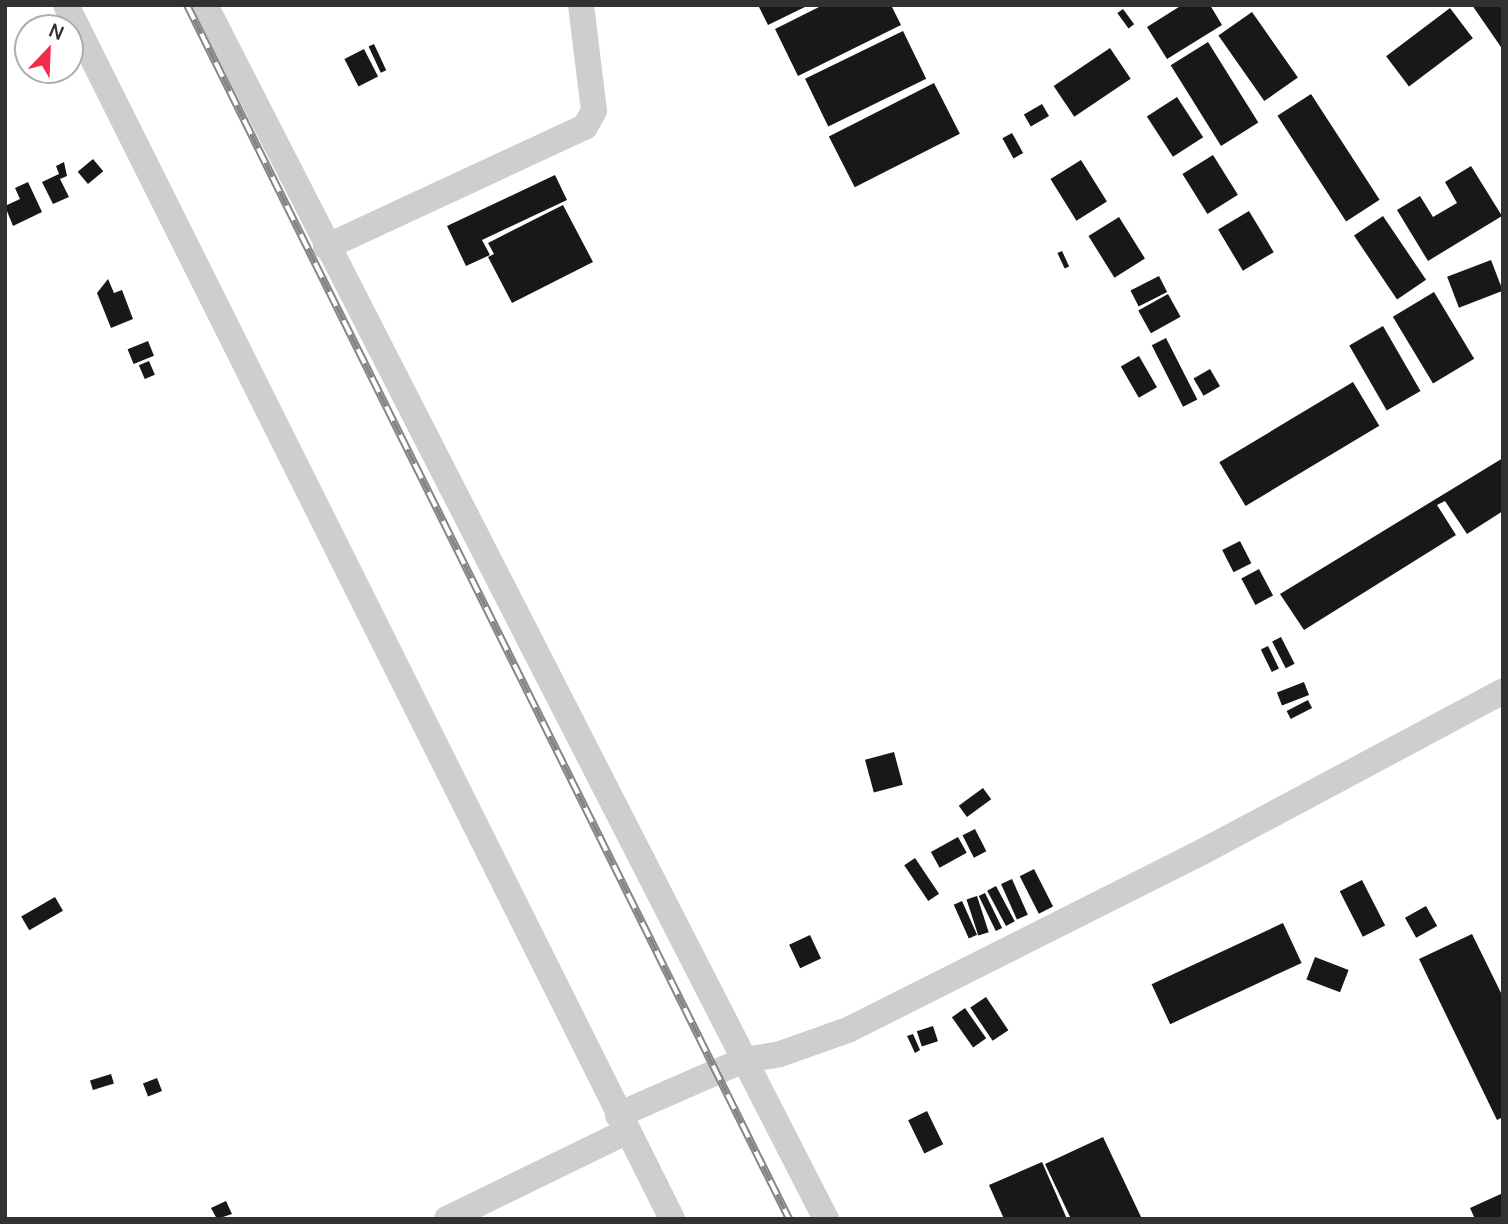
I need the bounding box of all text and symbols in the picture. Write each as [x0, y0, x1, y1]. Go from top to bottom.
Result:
north arrow [14, 14, 84, 84]
text: N [45, 17, 68, 46]

